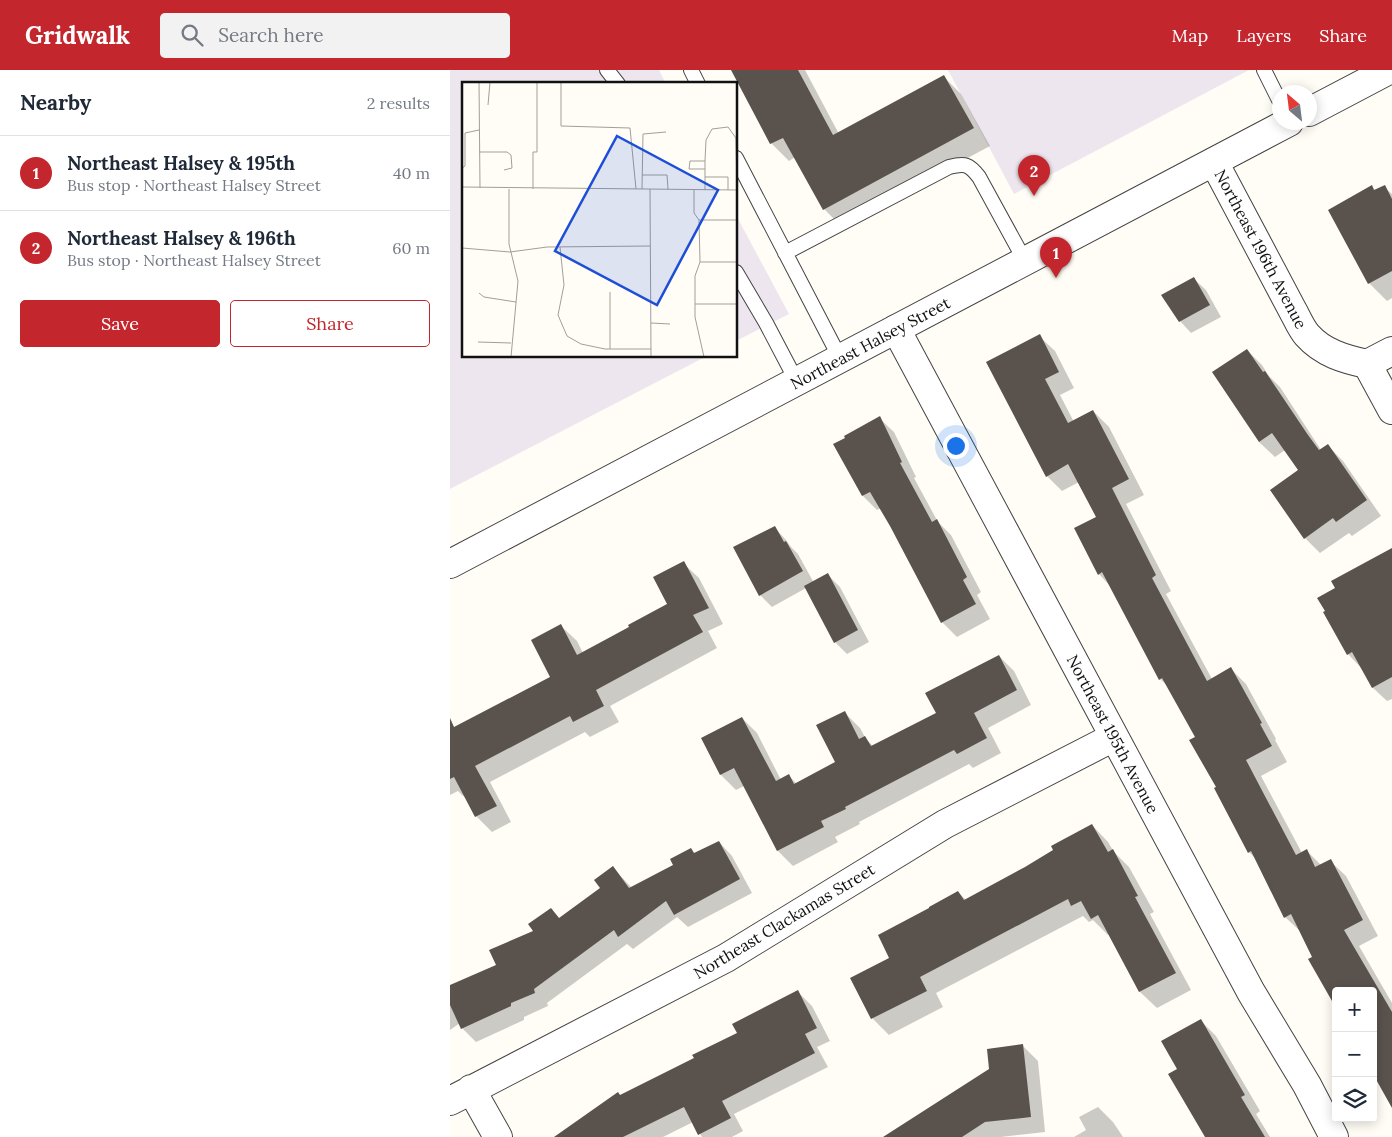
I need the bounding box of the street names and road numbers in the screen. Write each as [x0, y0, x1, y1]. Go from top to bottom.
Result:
street label: Northeast 196th Avenue [1210, 166, 1312, 332]
street label: Northeast Halsey Street [787, 292, 954, 394]
street label: Northeast 195th Avenue [1063, 651, 1164, 817]
street label: Northeast Clackamas Street [690, 859, 879, 983]

